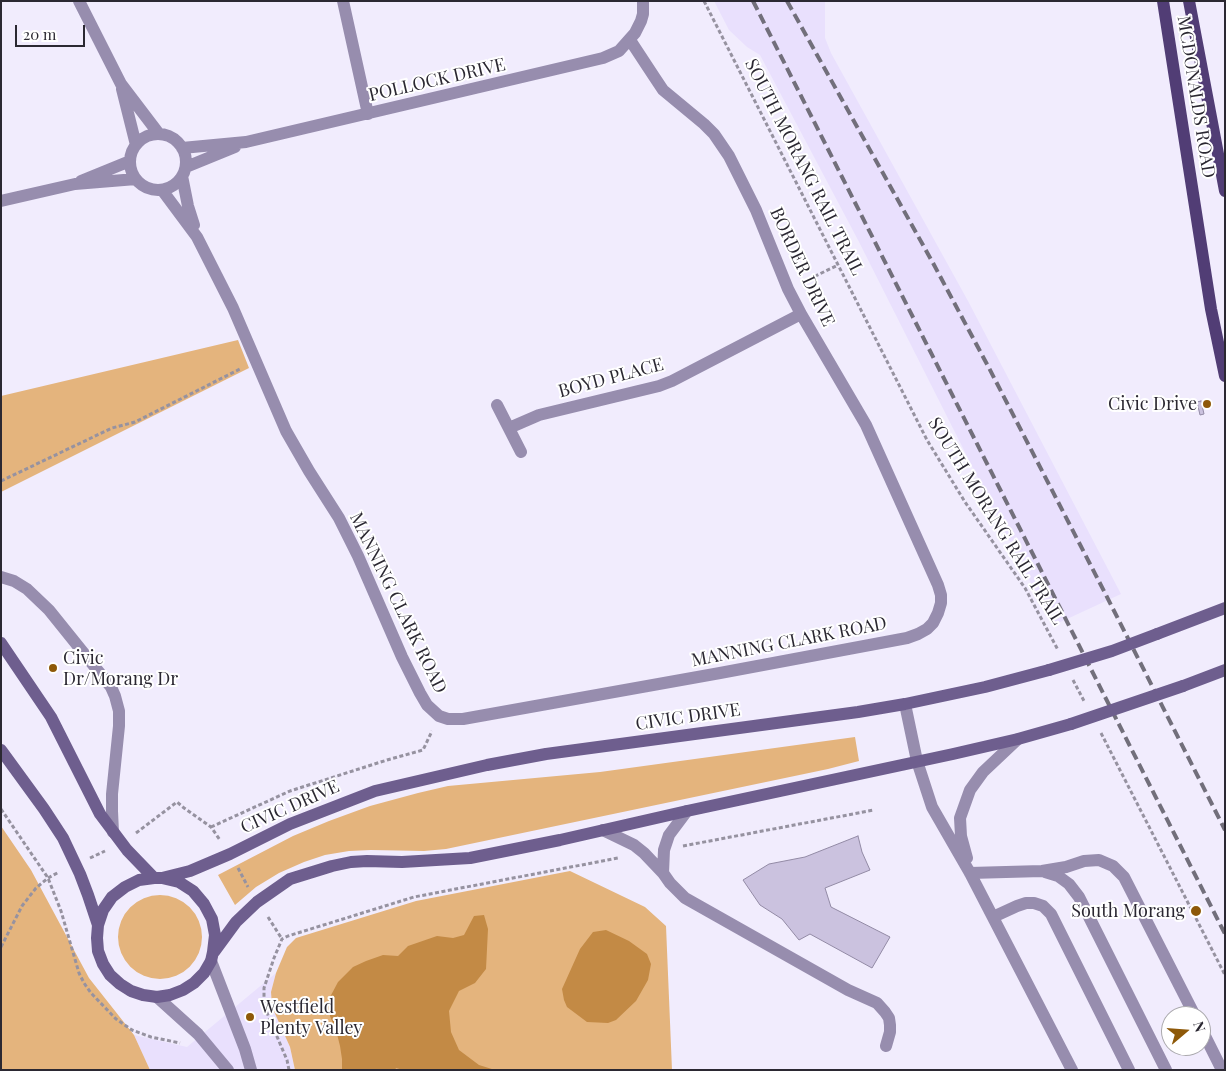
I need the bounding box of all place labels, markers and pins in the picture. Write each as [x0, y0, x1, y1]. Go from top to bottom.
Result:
place label: Civic Drive [1108, 393, 1197, 415]
marker: Civic Drive [1201, 398, 1213, 410]
place label: Civic Dr/Morang Dr [63, 647, 178, 690]
marker: Civic Dr/Morang Dr [47, 662, 59, 674]
place label: South Morang [1071, 900, 1185, 922]
marker: South Morang [1189, 904, 1203, 918]
place label: Westfield Plenty Valley [260, 996, 362, 1038]
marker: Westfield Plenty Valley [244, 1011, 256, 1023]

